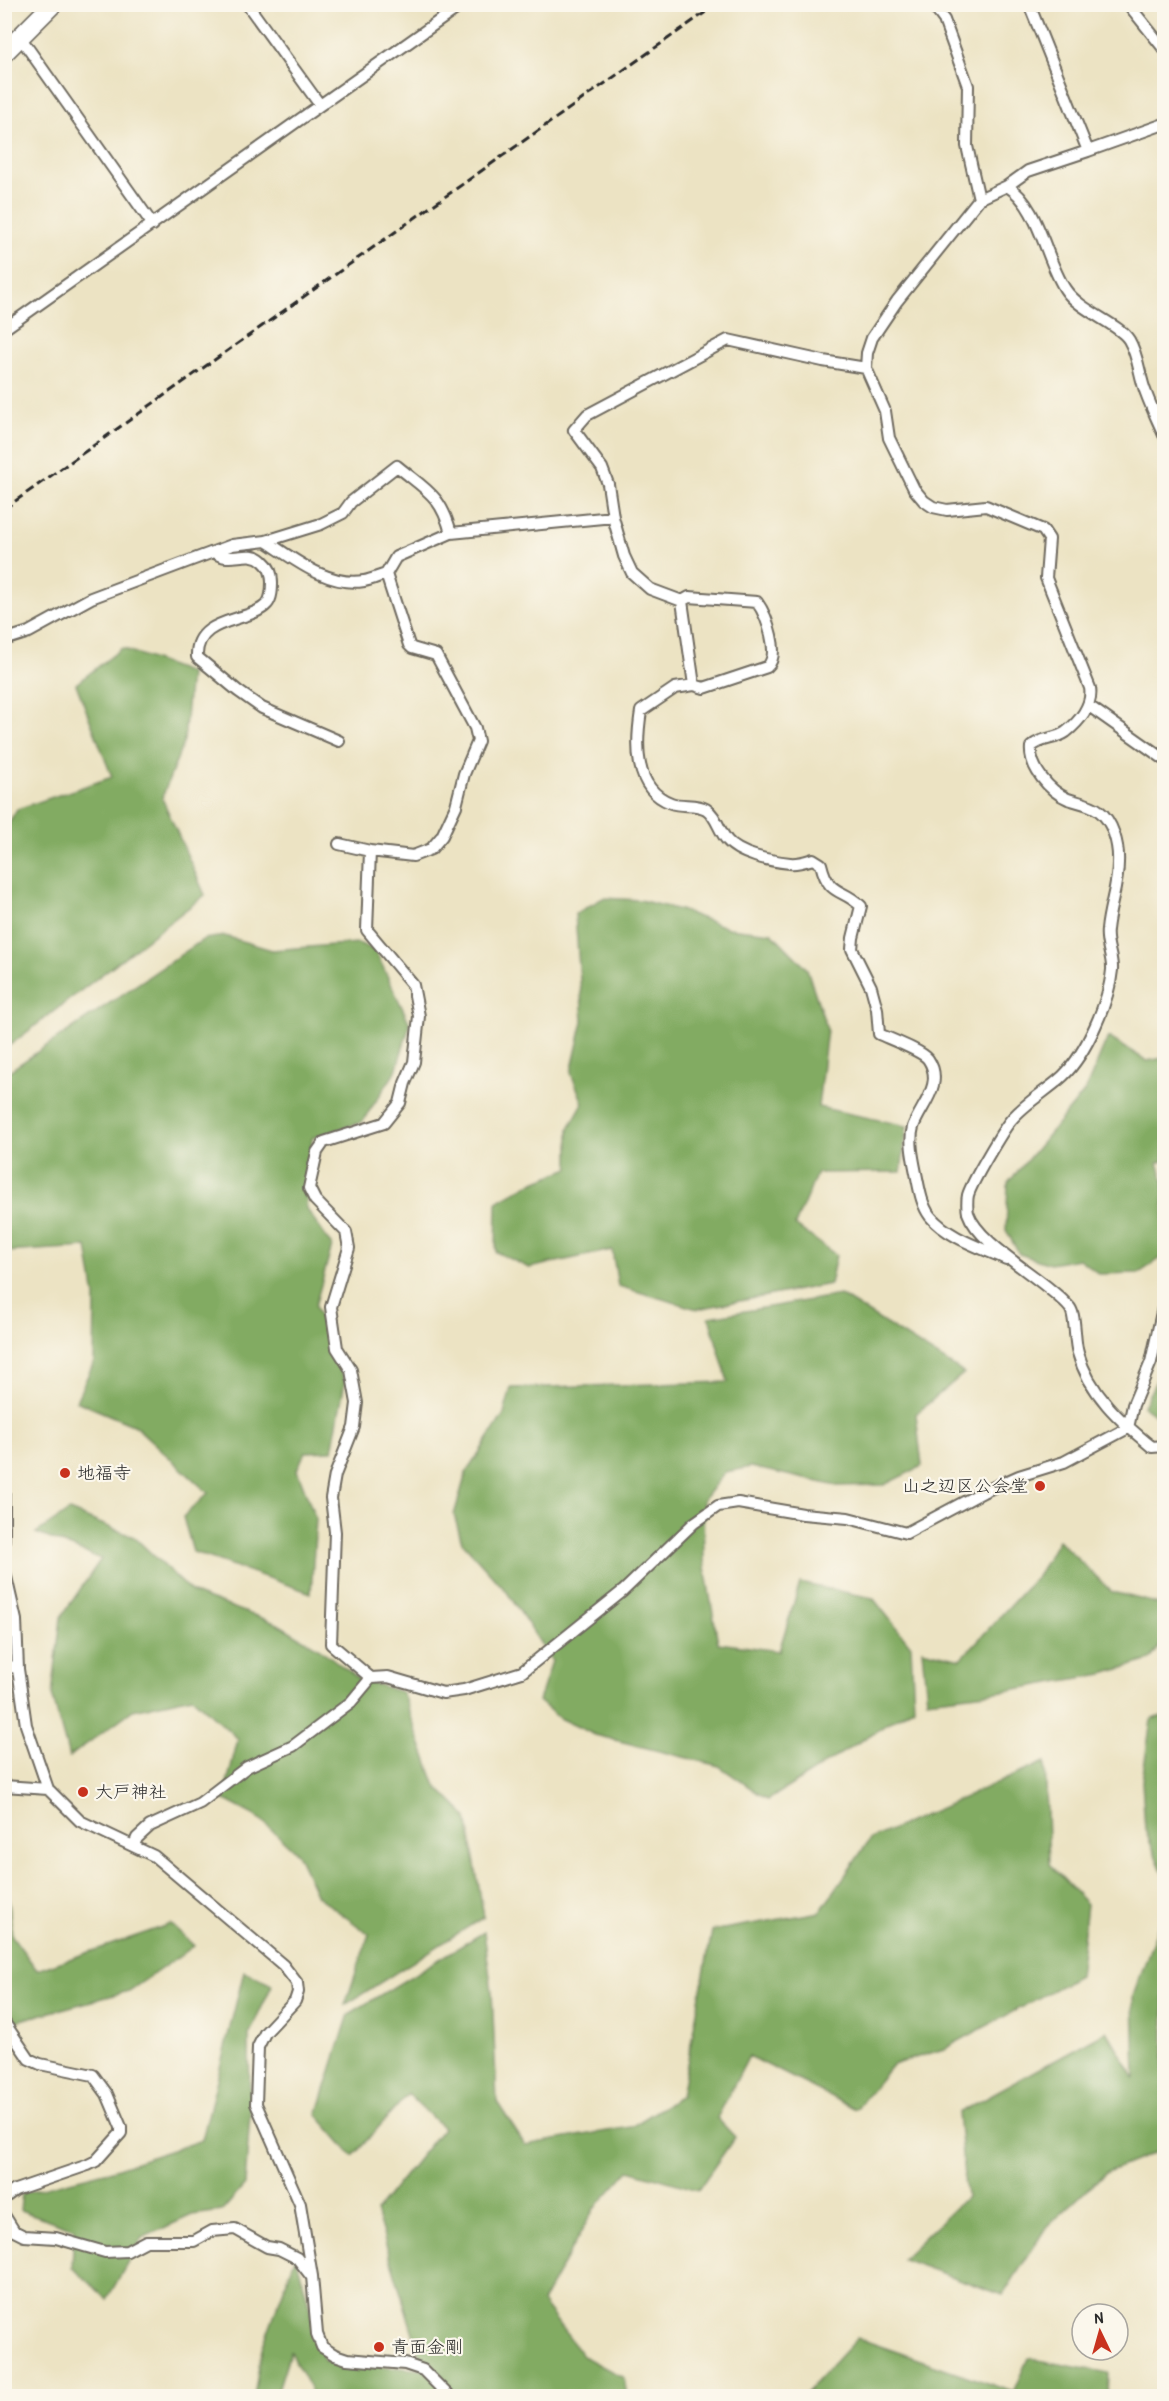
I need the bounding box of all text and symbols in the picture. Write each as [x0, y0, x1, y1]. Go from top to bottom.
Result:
place label: 地福寺 [77, 1460, 131, 1485]
marker: 地福寺 [58, 1466, 72, 1480]
place label: 山之辺区公会堂 [902, 1473, 1028, 1498]
marker: 山之辺区公会堂 [1033, 1479, 1047, 1493]
place label: 大戸神社 [95, 1779, 167, 1804]
marker: 大戸神社 [76, 1785, 90, 1799]
north arrow [1070, 2302, 1130, 2362]
text: N [1093, 2306, 1104, 2328]
place label: 青面金剛 [391, 2334, 463, 2359]
marker: 青面金剛 [372, 2340, 386, 2354]

